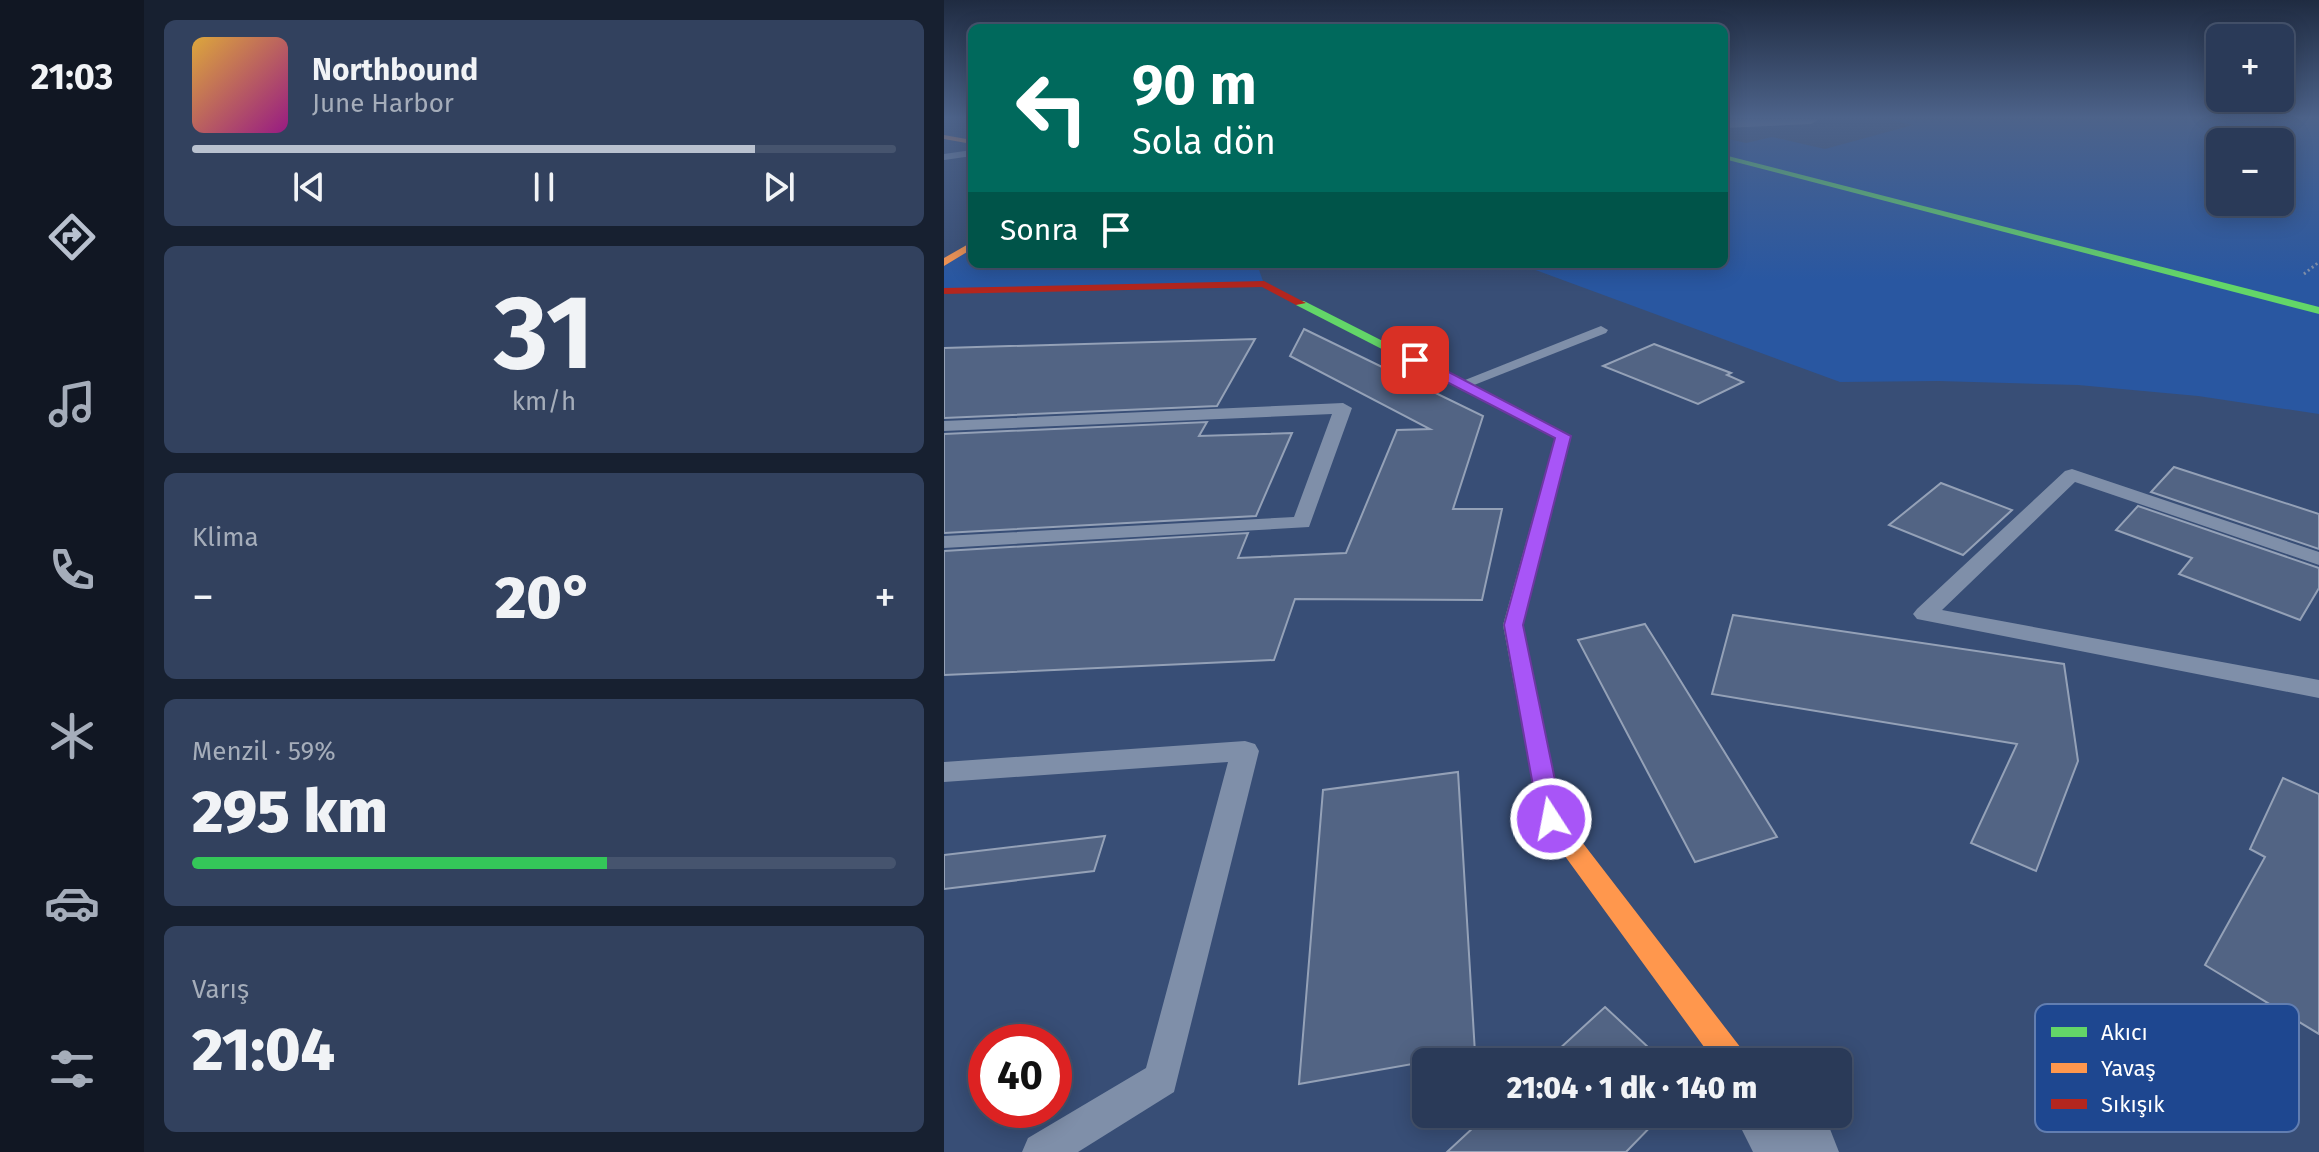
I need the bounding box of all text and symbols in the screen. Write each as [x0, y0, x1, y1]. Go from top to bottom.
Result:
map controls [2206, 24, 2294, 216]
button: + [2206, 24, 2294, 112]
text: Northbound [312, 52, 478, 88]
text: 90 m [1132, 52, 1257, 119]
text: 21:03 [31, 55, 113, 99]
icon: left [1000, 56, 1104, 160]
text: June Harbor [312, 88, 454, 119]
text: Sola dön [1132, 120, 1276, 164]
button: − [2206, 128, 2294, 216]
icon: previous [287, 165, 331, 209]
icon: pause [522, 165, 566, 209]
icon: next [757, 165, 801, 209]
icon: arrive [1094, 208, 1138, 252]
icon: directions [44, 209, 100, 265]
text: Sonra [1000, 212, 1078, 248]
text: 31 [494, 271, 594, 396]
pin [1381, 326, 1449, 394]
icon: arrive [1393, 338, 1437, 382]
icon: music [44, 376, 100, 432]
text: km/h [512, 386, 576, 417]
text: Klima [192, 522, 259, 553]
icon: phone [44, 542, 100, 598]
text: 20° [495, 562, 593, 634]
text: − [192, 571, 214, 624]
text: + [874, 571, 896, 624]
icon: climate [44, 708, 100, 764]
text: Menzil · 59% [192, 736, 336, 767]
text: 295 km [192, 776, 388, 848]
position arrow [1509, 777, 1593, 861]
icon: car [44, 875, 100, 931]
text: Varış [192, 974, 249, 1005]
legend [2035, 1004, 2299, 1132]
text: 21:04 [192, 1014, 335, 1086]
text: Akıcı [2101, 1019, 2148, 1046]
speed limit sign: 40 [968, 1024, 1072, 1128]
icon: filters [44, 1041, 100, 1097]
text: Yavaş [2101, 1055, 2156, 1082]
text: 21:04 · 1 dk · 140 m [1507, 1070, 1757, 1106]
text: Sıkışık [2101, 1091, 2165, 1118]

